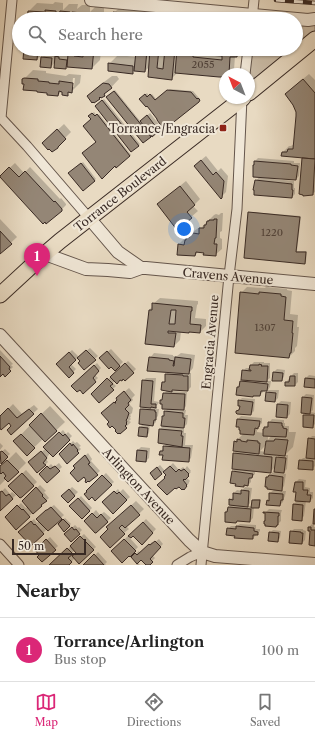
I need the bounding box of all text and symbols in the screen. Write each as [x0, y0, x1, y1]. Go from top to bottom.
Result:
search box [12, 12, 303, 56]
icon: search [26, 23, 48, 45]
text: Search here [58, 25, 143, 44]
house number: 2055 [192, 58, 214, 71]
north arrow [219, 68, 255, 104]
place label: Torrance/Engracia [109, 121, 216, 136]
marker: Torrance/Engracia [218, 123, 228, 133]
street label: Torrance Boulevard [71, 153, 170, 235]
your location [174, 219, 194, 239]
house number: 1220 [261, 226, 283, 239]
pin: 1 [24, 243, 50, 276]
street label: Cravens Avenue [182, 265, 274, 287]
street label: Engracia Avenue [198, 294, 222, 390]
house number: 1307 [255, 321, 276, 334]
street label: Arlington Avenue [99, 444, 179, 528]
scale bar [12, 537, 86, 556]
text: 50 m [18, 539, 44, 553]
text: Nearby [16, 581, 80, 601]
text: Torrance/Arlington [54, 632, 204, 651]
text: 1 [26, 642, 32, 658]
text: 100 m [261, 642, 299, 658]
text: Bus stop [54, 651, 106, 667]
tab: Map [34, 691, 58, 729]
tab: Directions [127, 691, 181, 729]
tab: Saved [250, 691, 281, 729]

